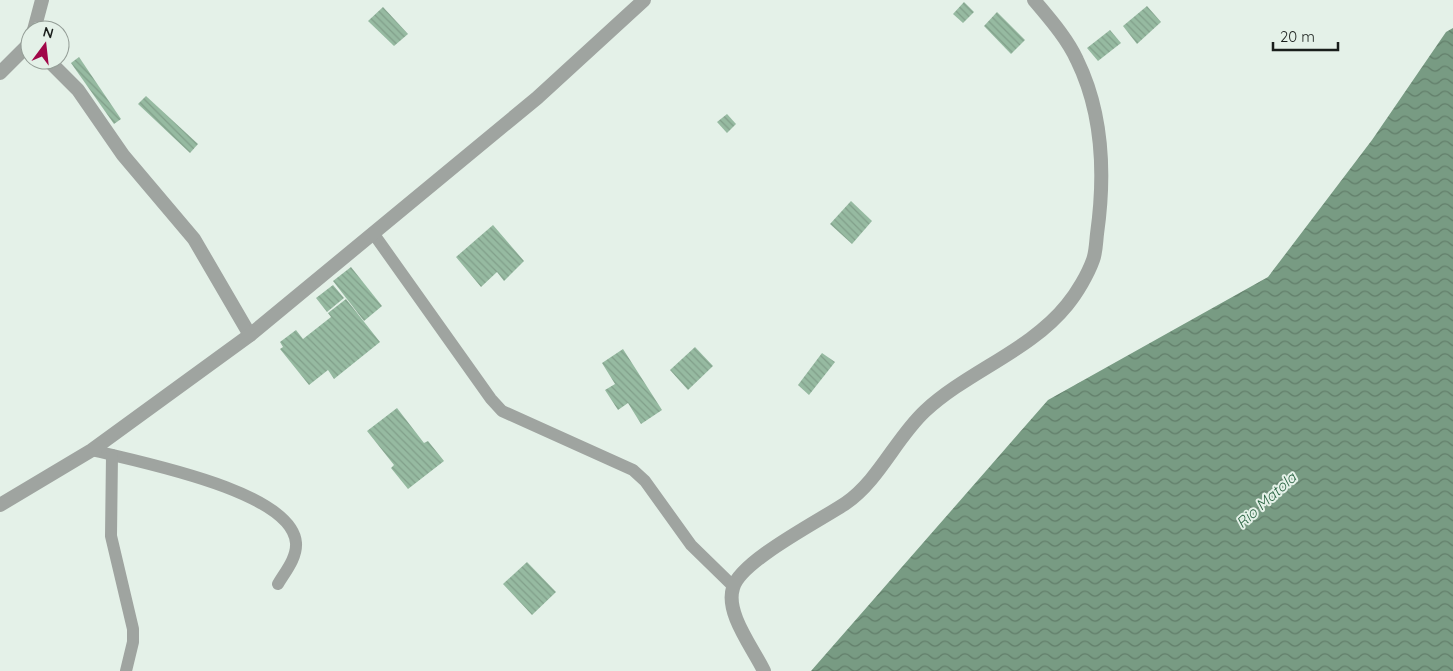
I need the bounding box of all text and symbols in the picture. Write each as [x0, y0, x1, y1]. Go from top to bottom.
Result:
north arrow [20, 20, 70, 70]
scale bar [1273, 20, 1338, 52]
text: N [41, 22, 56, 42]
text: 20 m [1280, 27, 1315, 46]
water label: Rio Matola [1232, 467, 1301, 532]

